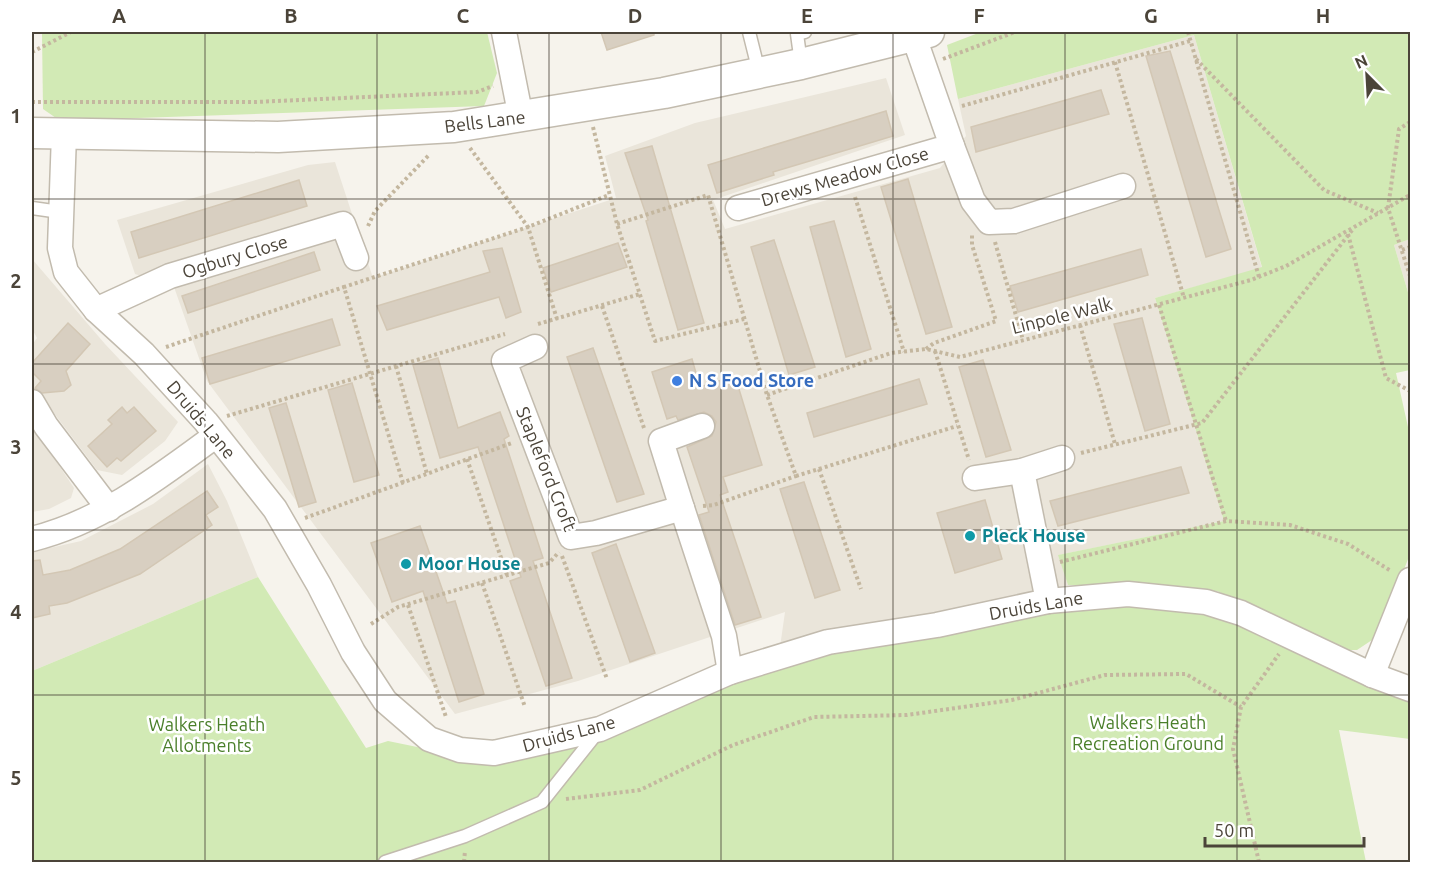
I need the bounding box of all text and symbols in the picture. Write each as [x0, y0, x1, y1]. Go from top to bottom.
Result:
text: A [112, 4, 126, 27]
text: B [284, 4, 298, 27]
text: C [457, 4, 470, 27]
text: D [628, 4, 642, 27]
text: E [801, 4, 813, 27]
text: F [973, 4, 985, 27]
text: G [1144, 4, 1158, 27]
text: H [1316, 4, 1330, 27]
north arrow [1337, 45, 1397, 105]
text: N [1352, 51, 1370, 72]
text: 1 [10, 104, 22, 127]
street label: Bells Lane [443, 106, 526, 136]
street label: Drews Meadow Close [759, 143, 931, 210]
street label: Ogbury Close [180, 231, 290, 282]
text: 2 [10, 269, 22, 292]
street label: Linpole Walk [1009, 293, 1114, 337]
place label: N S Food Store [689, 370, 814, 390]
marker: N S Food Store [670, 374, 684, 388]
street label: Druids Lane [163, 376, 240, 462]
street label: Stapleford Croft [513, 404, 581, 534]
text: 3 [10, 435, 22, 458]
place label: Pleck House [982, 525, 1086, 545]
marker: Pleck House [963, 529, 977, 543]
place label: Moor House [418, 553, 521, 573]
marker: Moor House [399, 557, 413, 571]
street label: Druids Lane [987, 587, 1084, 623]
text: 4 [10, 600, 22, 623]
street label: Druids Lane [520, 711, 617, 755]
park label: Walkers Heath Recreation Ground [1072, 712, 1224, 753]
park label: Walkers Heath Allotments [149, 714, 265, 755]
text: 5 [10, 766, 22, 789]
scale bar [1205, 810, 1364, 848]
text: 50 m [1214, 820, 1254, 840]

